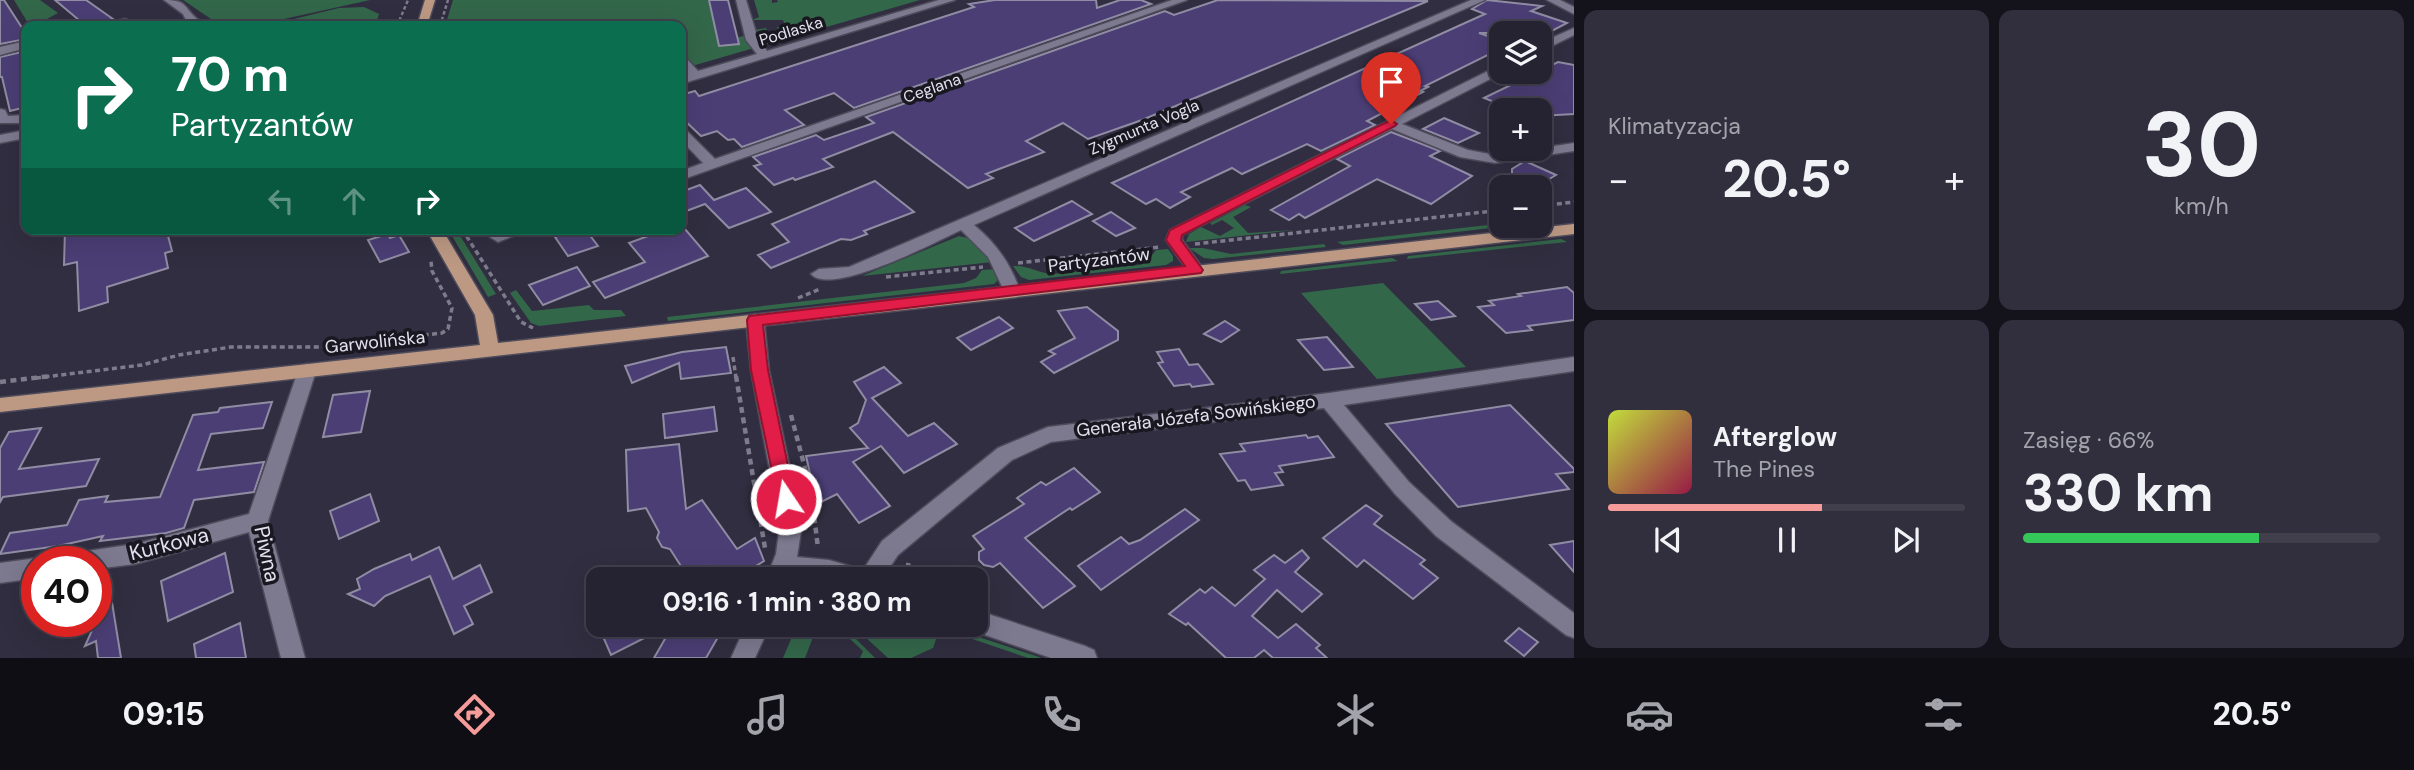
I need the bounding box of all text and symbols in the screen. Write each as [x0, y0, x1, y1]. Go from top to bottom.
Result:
street label: Podlaska [757, 11, 825, 51]
map controls [1489, 21, 1552, 238]
button: layers [1489, 21, 1552, 84]
text: 70 m [171, 42, 289, 106]
icon: right [56, 49, 147, 140]
pin [1361, 52, 1421, 124]
icon: arrive [1372, 63, 1410, 101]
street label: Ceglana [900, 68, 964, 108]
text: 30 [2142, 86, 2261, 204]
street label: Zygmunta Vogla [1086, 94, 1202, 160]
button: + [1489, 98, 1552, 161]
text: Partyzantów [171, 104, 354, 146]
text: Klimatyzacja [1608, 111, 1741, 141]
text: 20.5° [1722, 145, 1851, 213]
text: − [1608, 155, 1629, 205]
text: + [1944, 155, 1965, 205]
button: − [1489, 175, 1552, 238]
icon: left [262, 182, 300, 220]
icon: ahead [335, 182, 373, 220]
icon: right [408, 182, 446, 220]
text: km/h [2174, 191, 2229, 221]
street label: Partyzantów [1047, 242, 1152, 278]
street label: Garwolińska [324, 325, 426, 359]
street label: Generała Józefa Sowińskiego [1075, 389, 1317, 443]
text: Afterglow [1713, 420, 1837, 454]
text: Zasięg · 66% [2023, 425, 2154, 455]
text: The Pines [1713, 454, 1815, 484]
text: 330 km [2023, 459, 2214, 527]
position arrow [749, 462, 823, 536]
street label: Kurkowa [126, 521, 212, 567]
icon: previous [1649, 521, 1687, 559]
icon: pause [1768, 521, 1806, 559]
icon: next [1887, 521, 1925, 559]
street label: Piwna [247, 523, 287, 585]
speed limit sign: 40 [21, 546, 112, 637]
text: 09:16 · 1 min · 380 m [662, 585, 912, 619]
icon: directions [450, 690, 499, 739]
icon: music [743, 690, 792, 739]
icon: phone [1037, 690, 1086, 739]
icon: climate [1331, 690, 1380, 739]
icon: car [1625, 690, 1674, 739]
icon: filters [1919, 690, 1968, 739]
text: 09:15 [122, 693, 205, 735]
text: 20.5° [2212, 693, 2292, 735]

